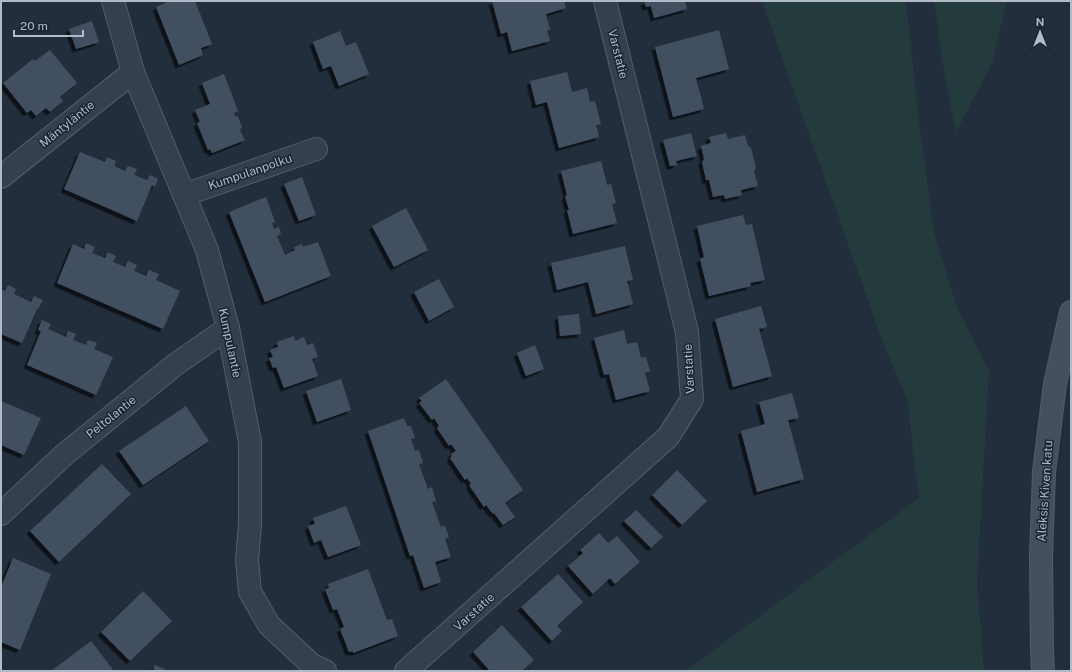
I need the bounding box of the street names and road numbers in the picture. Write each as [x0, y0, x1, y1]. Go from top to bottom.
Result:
street label: Varstatie [605, 28, 631, 80]
street label: Mäntyläntie [37, 98, 97, 150]
street label: Kumpulanpolku [206, 151, 294, 193]
street label: Kumpulantie [216, 307, 244, 379]
street label: Varstatie [681, 343, 697, 394]
street label: Peltolantie [83, 393, 139, 441]
street label: Aleksis Kiven katu [1034, 440, 1056, 542]
street label: Varstatie [451, 590, 497, 634]

